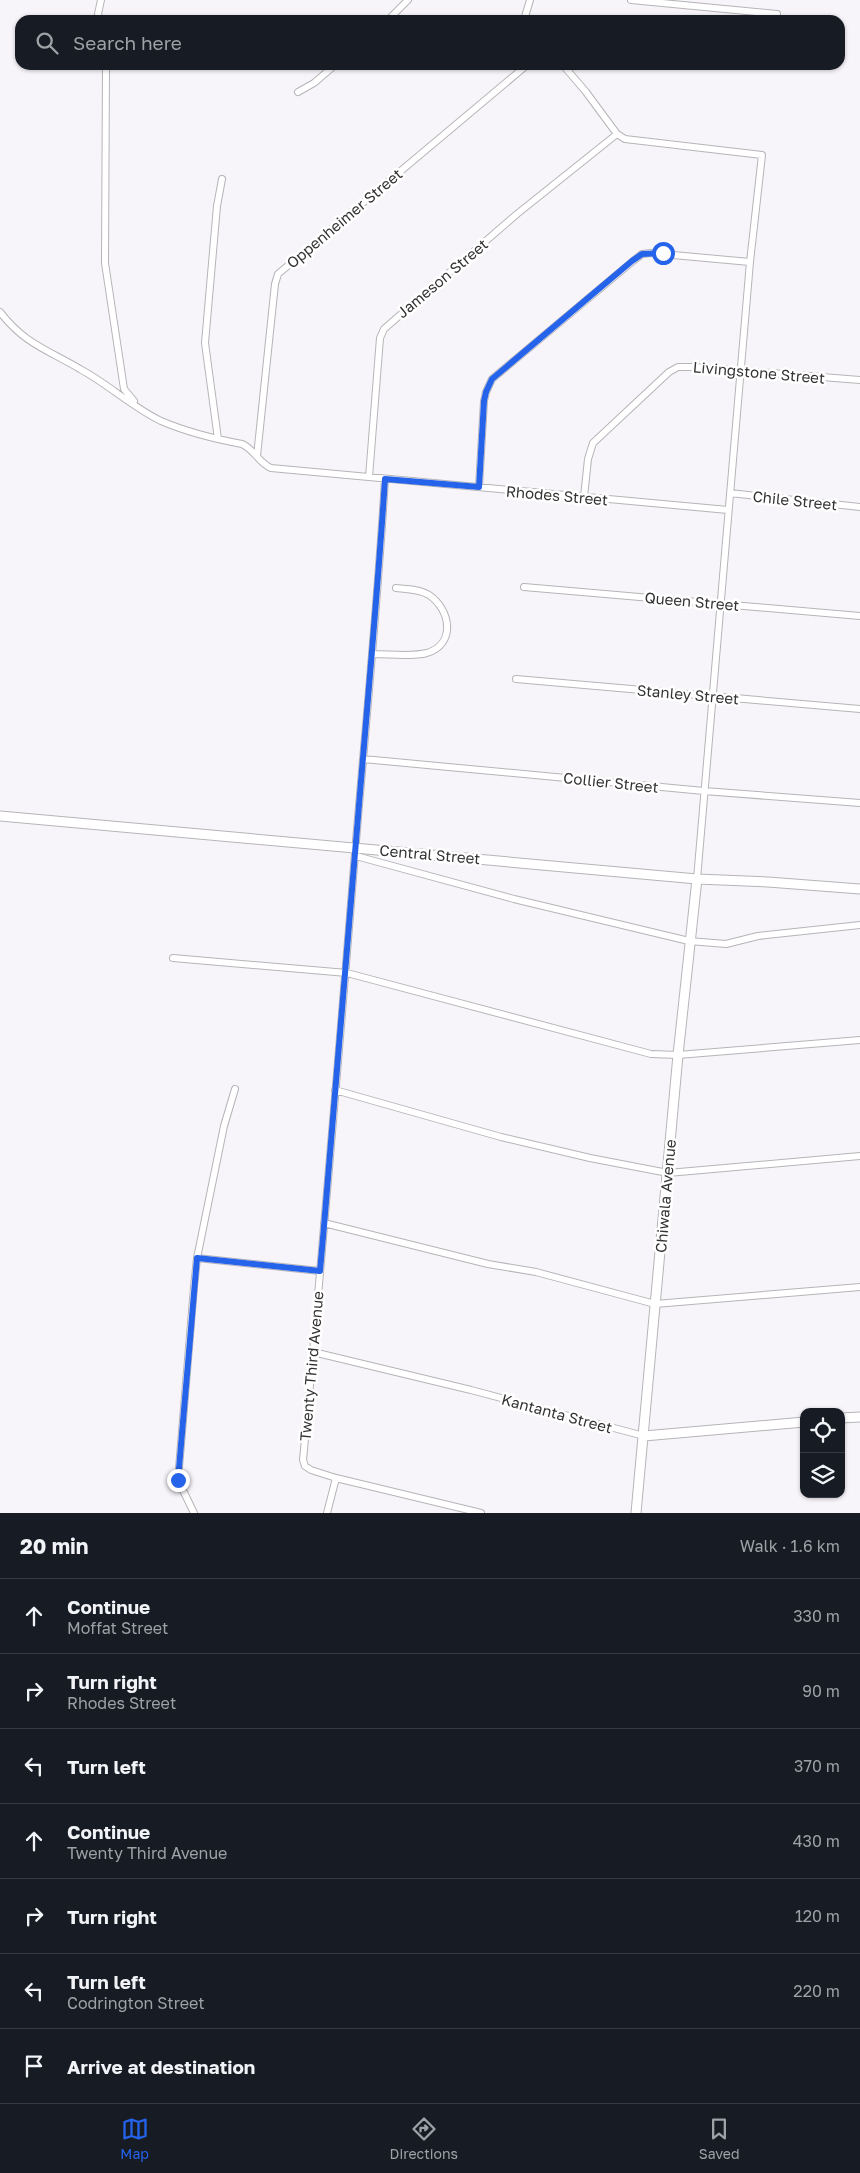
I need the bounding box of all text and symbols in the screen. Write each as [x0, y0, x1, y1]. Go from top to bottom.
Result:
search box [15, 15, 845, 70]
icon: search [33, 29, 61, 57]
text: Search here [73, 31, 182, 54]
street label: Oppenheimer Street [283, 164, 405, 272]
street label: Jameson Street [393, 235, 491, 321]
route start [652, 242, 675, 265]
street label: Livingstone Street [692, 357, 826, 387]
street label: Rhodes Street [505, 482, 609, 508]
street label: Chile Street [752, 487, 838, 513]
street label: Queen Street [644, 588, 740, 614]
street label: Stanley Street [636, 681, 740, 707]
street label: Collier Street [563, 768, 659, 796]
street label: Central Street [379, 841, 481, 867]
street label: Chiwala Avenue [651, 1138, 679, 1253]
street label: Twenty Third Avenue [295, 1290, 327, 1442]
street label: Kantanta Street [500, 1390, 614, 1436]
map controls [800, 1408, 845, 1498]
button: locate [800, 1408, 845, 1453]
button: layers [800, 1453, 845, 1498]
route end [167, 1469, 190, 1492]
text: 20 min [20, 1533, 89, 1559]
text: Walk · 1.6 km [740, 1536, 840, 1556]
text: Continue [67, 1595, 150, 1618]
icon: ahead [20, 1602, 48, 1630]
text: 330 m [793, 1606, 840, 1626]
text: Moffat Street [67, 1618, 168, 1638]
text: Turn right [67, 1670, 157, 1693]
icon: right [20, 1677, 48, 1705]
text: 90 m [802, 1681, 840, 1701]
text: Rhodes Street [67, 1693, 176, 1713]
icon: left [20, 1752, 48, 1780]
text: Turn left [67, 1755, 146, 1778]
text: 370 m [794, 1756, 840, 1776]
text: Continue [67, 1820, 150, 1843]
icon: ahead [20, 1827, 48, 1855]
text: 430 m [793, 1831, 840, 1851]
text: Twenty Third Avenue [67, 1843, 227, 1863]
icon: right [20, 1902, 48, 1930]
text: Turn right [67, 1905, 157, 1928]
text: 120 m [795, 1906, 840, 1926]
text: Turn left [67, 1970, 146, 1993]
icon: left [20, 1977, 48, 2005]
text: 220 m [793, 1981, 840, 2001]
text: Codrington Street [67, 1993, 205, 2013]
icon: arrive [20, 2052, 48, 2080]
text: Arrive at destination [67, 2055, 255, 2078]
tab: Map [120, 2115, 149, 2162]
tab: Directions [390, 2115, 458, 2162]
tab: Saved [699, 2115, 740, 2162]

